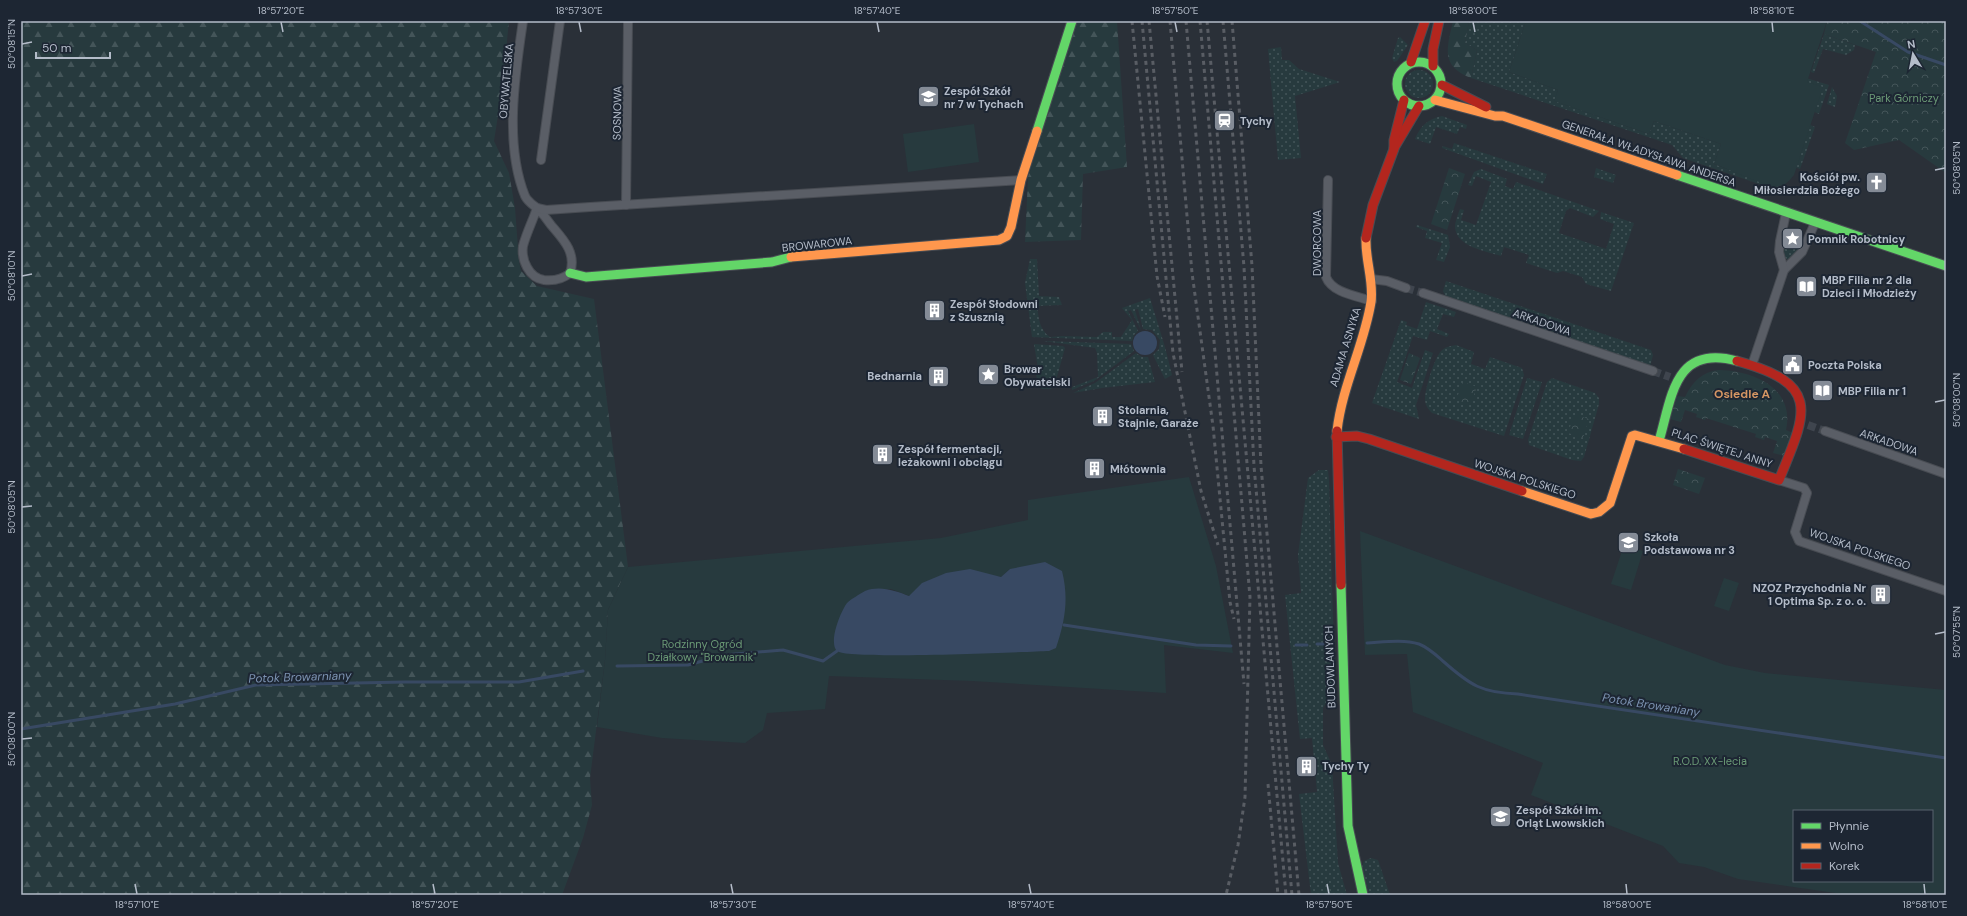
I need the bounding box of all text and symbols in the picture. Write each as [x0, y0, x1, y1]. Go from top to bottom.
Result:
text: 18°57'20"E [258, 4, 305, 17]
text: 18°57'30"E [555, 4, 603, 17]
text: 18°57'40"E [854, 4, 901, 17]
text: 18°57'50"E [1152, 4, 1199, 17]
text: 18°58'00"E [1449, 4, 1498, 17]
text: 18°58'10"E [1750, 4, 1795, 17]
text: 50°08'15"N [5, 19, 18, 69]
scale bar [36, 34, 110, 60]
north arrow [1893, 34, 1933, 74]
text: N [1906, 37, 1916, 52]
text: 50 m [42, 40, 71, 56]
street label: OBYWATELSKA [496, 43, 516, 119]
school or university icon: Zespół Szkół nr 7 w Tychach [916, 84, 942, 110]
place label: Zespół Szkół nr 7 w Tychach [944, 84, 1024, 111]
street label: SOSNOWA [610, 86, 624, 140]
park label: Park Górniczy [1869, 91, 1939, 105]
station icon: Tychy [1211, 108, 1237, 134]
place label: Tychy [1240, 114, 1272, 128]
street label: GENERAŁA WŁADYSŁAWA ANDERSA [1560, 117, 1738, 189]
text: 50°08'05"N [1950, 141, 1963, 195]
place label: Kościół pw. Miłosierdzia Bożego [1754, 170, 1860, 197]
church icon: Kościół pw. Miłosierdzia Bożego [1863, 170, 1889, 196]
street label: DWORCOWA [1310, 210, 1324, 276]
place icon: Pomnik Robotnicy [1780, 226, 1806, 252]
place label: Pomnik Robotnicy [1808, 232, 1906, 246]
street label: BROWAROWA [781, 233, 853, 255]
text: 50°08'10"N [5, 251, 18, 301]
library icon: MBP Filia nr 2 dla Dzieci i Młodzieży [1793, 273, 1819, 299]
place label: MBP Filia nr 2 dla Dzieci i Młodzieży [1822, 273, 1917, 300]
building icon: Zespół Słodowni z Szusznią [922, 297, 948, 323]
place label: Zespół Słodowni z Szusznią [950, 297, 1038, 324]
street label: ADAMA ASNYKA [1326, 306, 1364, 388]
street label: ARKADOWA [1511, 306, 1573, 338]
public building icon: Poczta Polska [1780, 352, 1806, 378]
place label: Poczta Polska [1808, 358, 1882, 372]
place icon: Browar Obywatelski [975, 362, 1001, 388]
place label: Browar Obywatelski [1004, 362, 1071, 389]
building icon: Bednarnia [925, 363, 951, 389]
place label: Bednarnia [867, 369, 922, 383]
text: 50°08'00"N [1950, 373, 1963, 427]
library icon: MBP Filia nr 1 [1810, 378, 1836, 404]
place label: MBP Filia nr 1 [1838, 384, 1906, 398]
district label: Osiedle A [1714, 386, 1770, 402]
building icon: Stolarnia, Stajnie, Garaże [1090, 403, 1116, 429]
place label: Stolarnia, Stajnie, Garaże [1118, 403, 1199, 430]
street label: PLAC ŚWIĘTEJ ANNY [1670, 425, 1775, 471]
street label: ARKADOWA [1858, 426, 1920, 458]
building icon: Zespół fermentacji, leżakowni i obciągu [870, 442, 896, 468]
place label: Zespół fermentacji, leżakowni i obciągu [898, 442, 1002, 469]
building icon: Młótownia [1082, 456, 1108, 482]
street label: WOJSKA POLSKIEGO [1472, 456, 1578, 502]
place label: Młótownia [1110, 462, 1166, 476]
text: 50°08'05"N [5, 480, 18, 534]
street label: WOJSKA POLSKIEGO [1807, 525, 1913, 573]
school or university icon: Szkoła Podstawowa nr 3 [1616, 530, 1642, 556]
place label: Szkoła Podstawowa nr 3 [1644, 530, 1735, 557]
place label: NZOZ Przychodnia Nr 1 Optima Sp. z o. o. [1753, 581, 1866, 608]
building icon: NZOZ Przychodnia Nr 1 Optima Sp. z o. o. [1868, 581, 1894, 607]
text: 50°07'55"N [1950, 606, 1963, 658]
street label: BUDOWLANYCH [1322, 626, 1338, 708]
park label: Rodzinny Ogród Działkowy "Browarnik" [648, 637, 756, 664]
water label: Potok Browarniany [248, 667, 352, 687]
water label: Potok Browaniany [1601, 689, 1701, 721]
text: 50°08'00"N [5, 712, 18, 766]
building icon: Tychy Ty [1293, 753, 1319, 779]
park label: R.O.D. XX-lecia [1673, 754, 1747, 768]
place label: Tychy Ty [1322, 759, 1370, 773]
school or university icon: Zespół Szkół im. Orląt Lwowskich [1487, 803, 1513, 829]
place label: Zespół Szkół im. Orląt Lwowskich [1516, 803, 1605, 830]
legend [1793, 810, 1933, 882]
text: Płynnie [1829, 818, 1869, 834]
text: Wolno [1829, 838, 1864, 854]
text: Korek [1829, 858, 1860, 874]
text: 18°57'10"E [115, 898, 160, 911]
text: 18°57'20"E [412, 898, 459, 911]
text: 18°57'30"E [709, 898, 757, 911]
text: 18°57'40"E [1008, 898, 1055, 911]
text: 18°57'50"E [1306, 898, 1353, 911]
text: 18°58'00"E [1603, 898, 1652, 911]
text: 18°58'10"E [1903, 898, 1948, 911]

